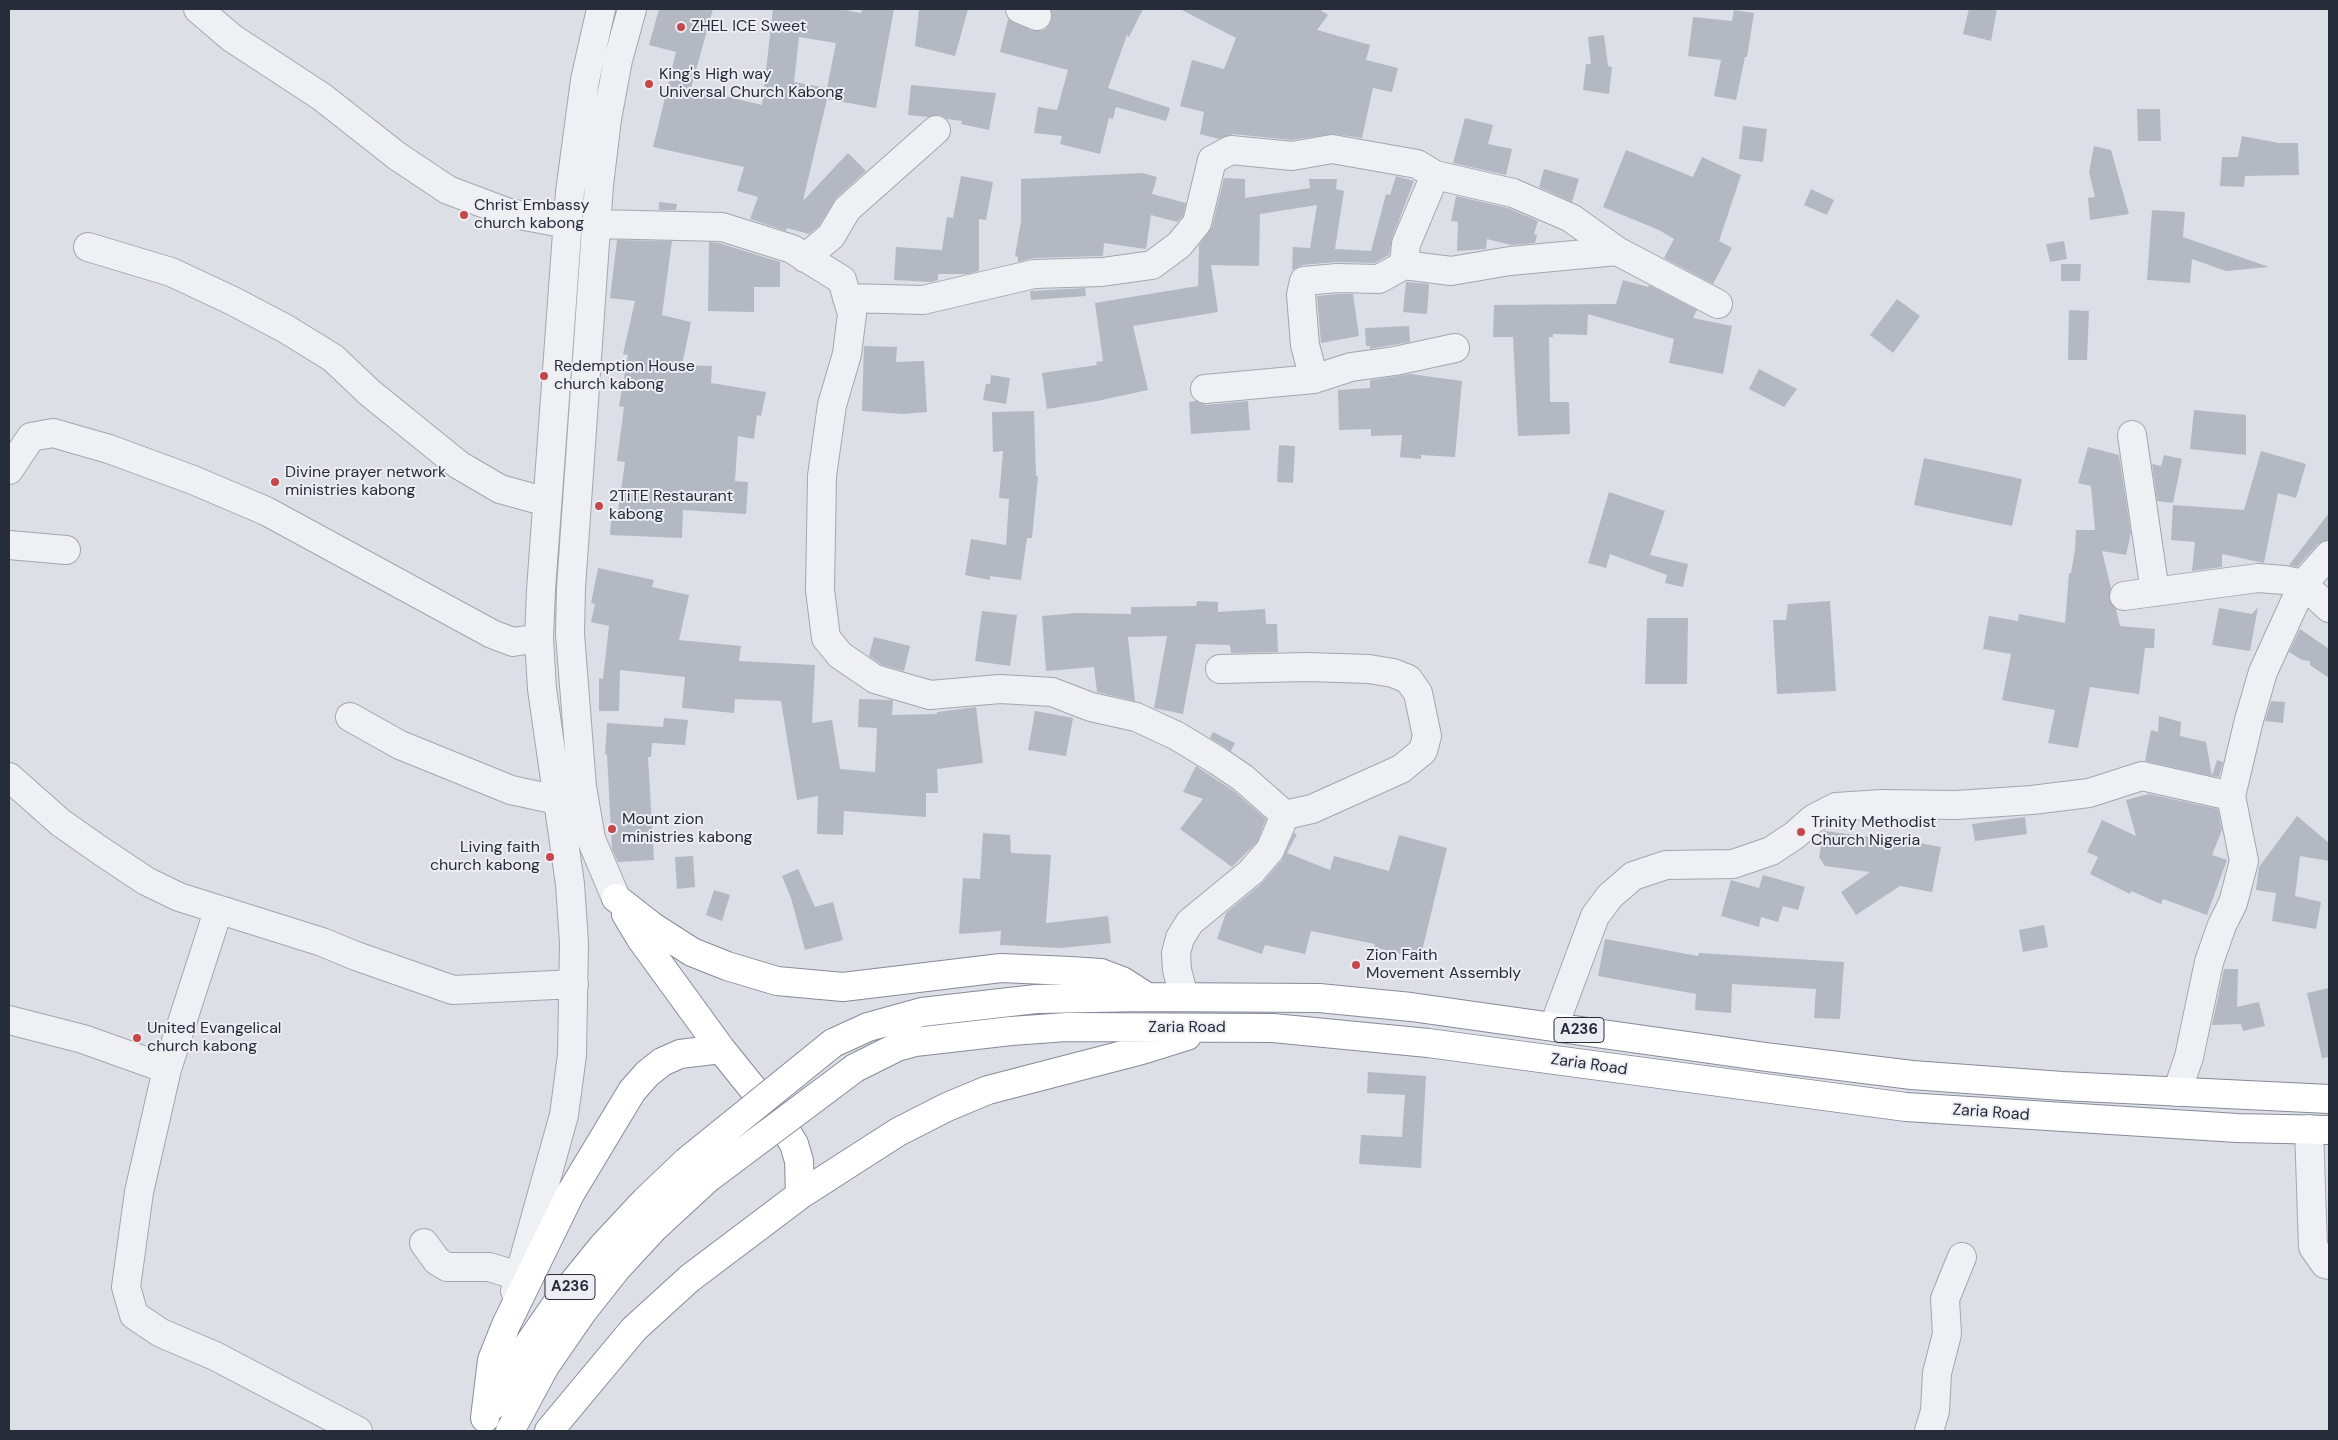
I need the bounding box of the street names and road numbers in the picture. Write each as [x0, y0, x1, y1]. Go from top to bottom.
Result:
street label: Zaria Road [1148, 1018, 1226, 1038]
road number: A236 [1554, 1018, 1604, 1042]
street label: Zaria Road [1549, 1050, 1629, 1080]
street label: Zaria Road [1952, 1101, 2030, 1125]
road number: A236 [545, 1274, 595, 1300]

